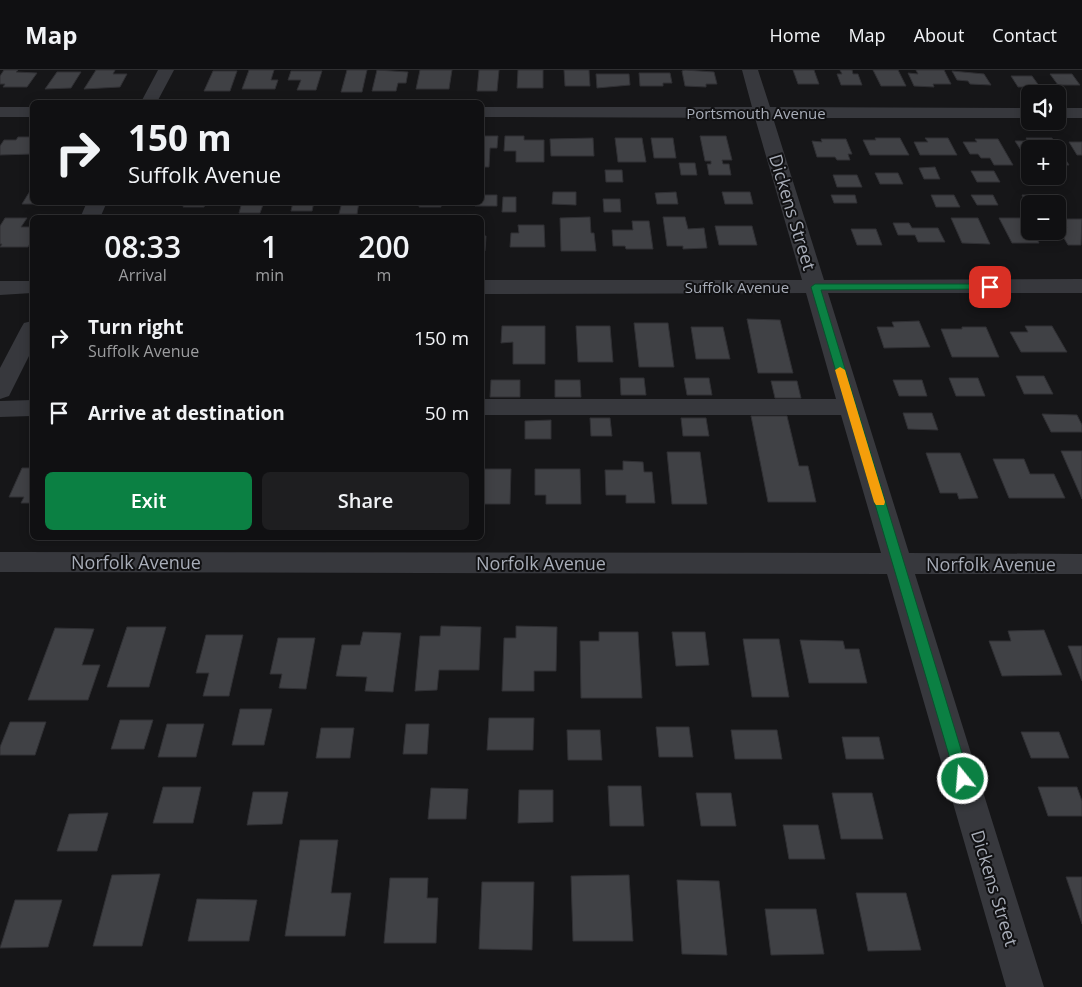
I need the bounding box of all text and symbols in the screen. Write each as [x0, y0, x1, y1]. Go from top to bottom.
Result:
text: Map [25, 18, 77, 51]
text: Home [770, 23, 820, 47]
text: Map [848, 23, 886, 47]
text: About [914, 23, 964, 47]
text: Contact [992, 23, 1057, 47]
map controls [1021, 85, 1066, 240]
button: sound [1021, 85, 1066, 130]
street label: Portsmouth Avenue [686, 103, 826, 123]
text: 150 m [128, 114, 232, 161]
icon: right [45, 120, 110, 185]
button: + [1021, 140, 1066, 185]
street label: Dickens Street [764, 151, 822, 273]
text: Suffolk Avenue [128, 159, 281, 189]
button: − [1021, 195, 1066, 240]
text: 08:33 [104, 226, 181, 267]
text: 1 [261, 226, 278, 267]
text: 200 [358, 226, 410, 267]
text: Arrival [119, 264, 167, 286]
text: min [255, 264, 284, 286]
text: m [377, 264, 391, 286]
pin [969, 266, 1011, 308]
icon: arrive [976, 273, 1004, 301]
street label: Suffolk Avenue [685, 277, 789, 297]
text: Turn right [88, 314, 183, 340]
icon: right [45, 324, 73, 352]
text: 150 m [414, 325, 469, 351]
text: Suffolk Avenue [88, 340, 199, 362]
icon: arrive [45, 399, 73, 427]
text: Arrive at destination [88, 400, 285, 426]
text: 50 m [425, 400, 469, 426]
button: Exit [45, 472, 252, 530]
button: Share [262, 472, 469, 530]
street label: Norfolk Avenue [71, 550, 201, 574]
street label: Norfolk Avenue [476, 551, 606, 575]
street label: Norfolk Avenue [926, 552, 1056, 576]
position arrow [936, 752, 988, 804]
street label: Dickens Street [966, 827, 1024, 949]

